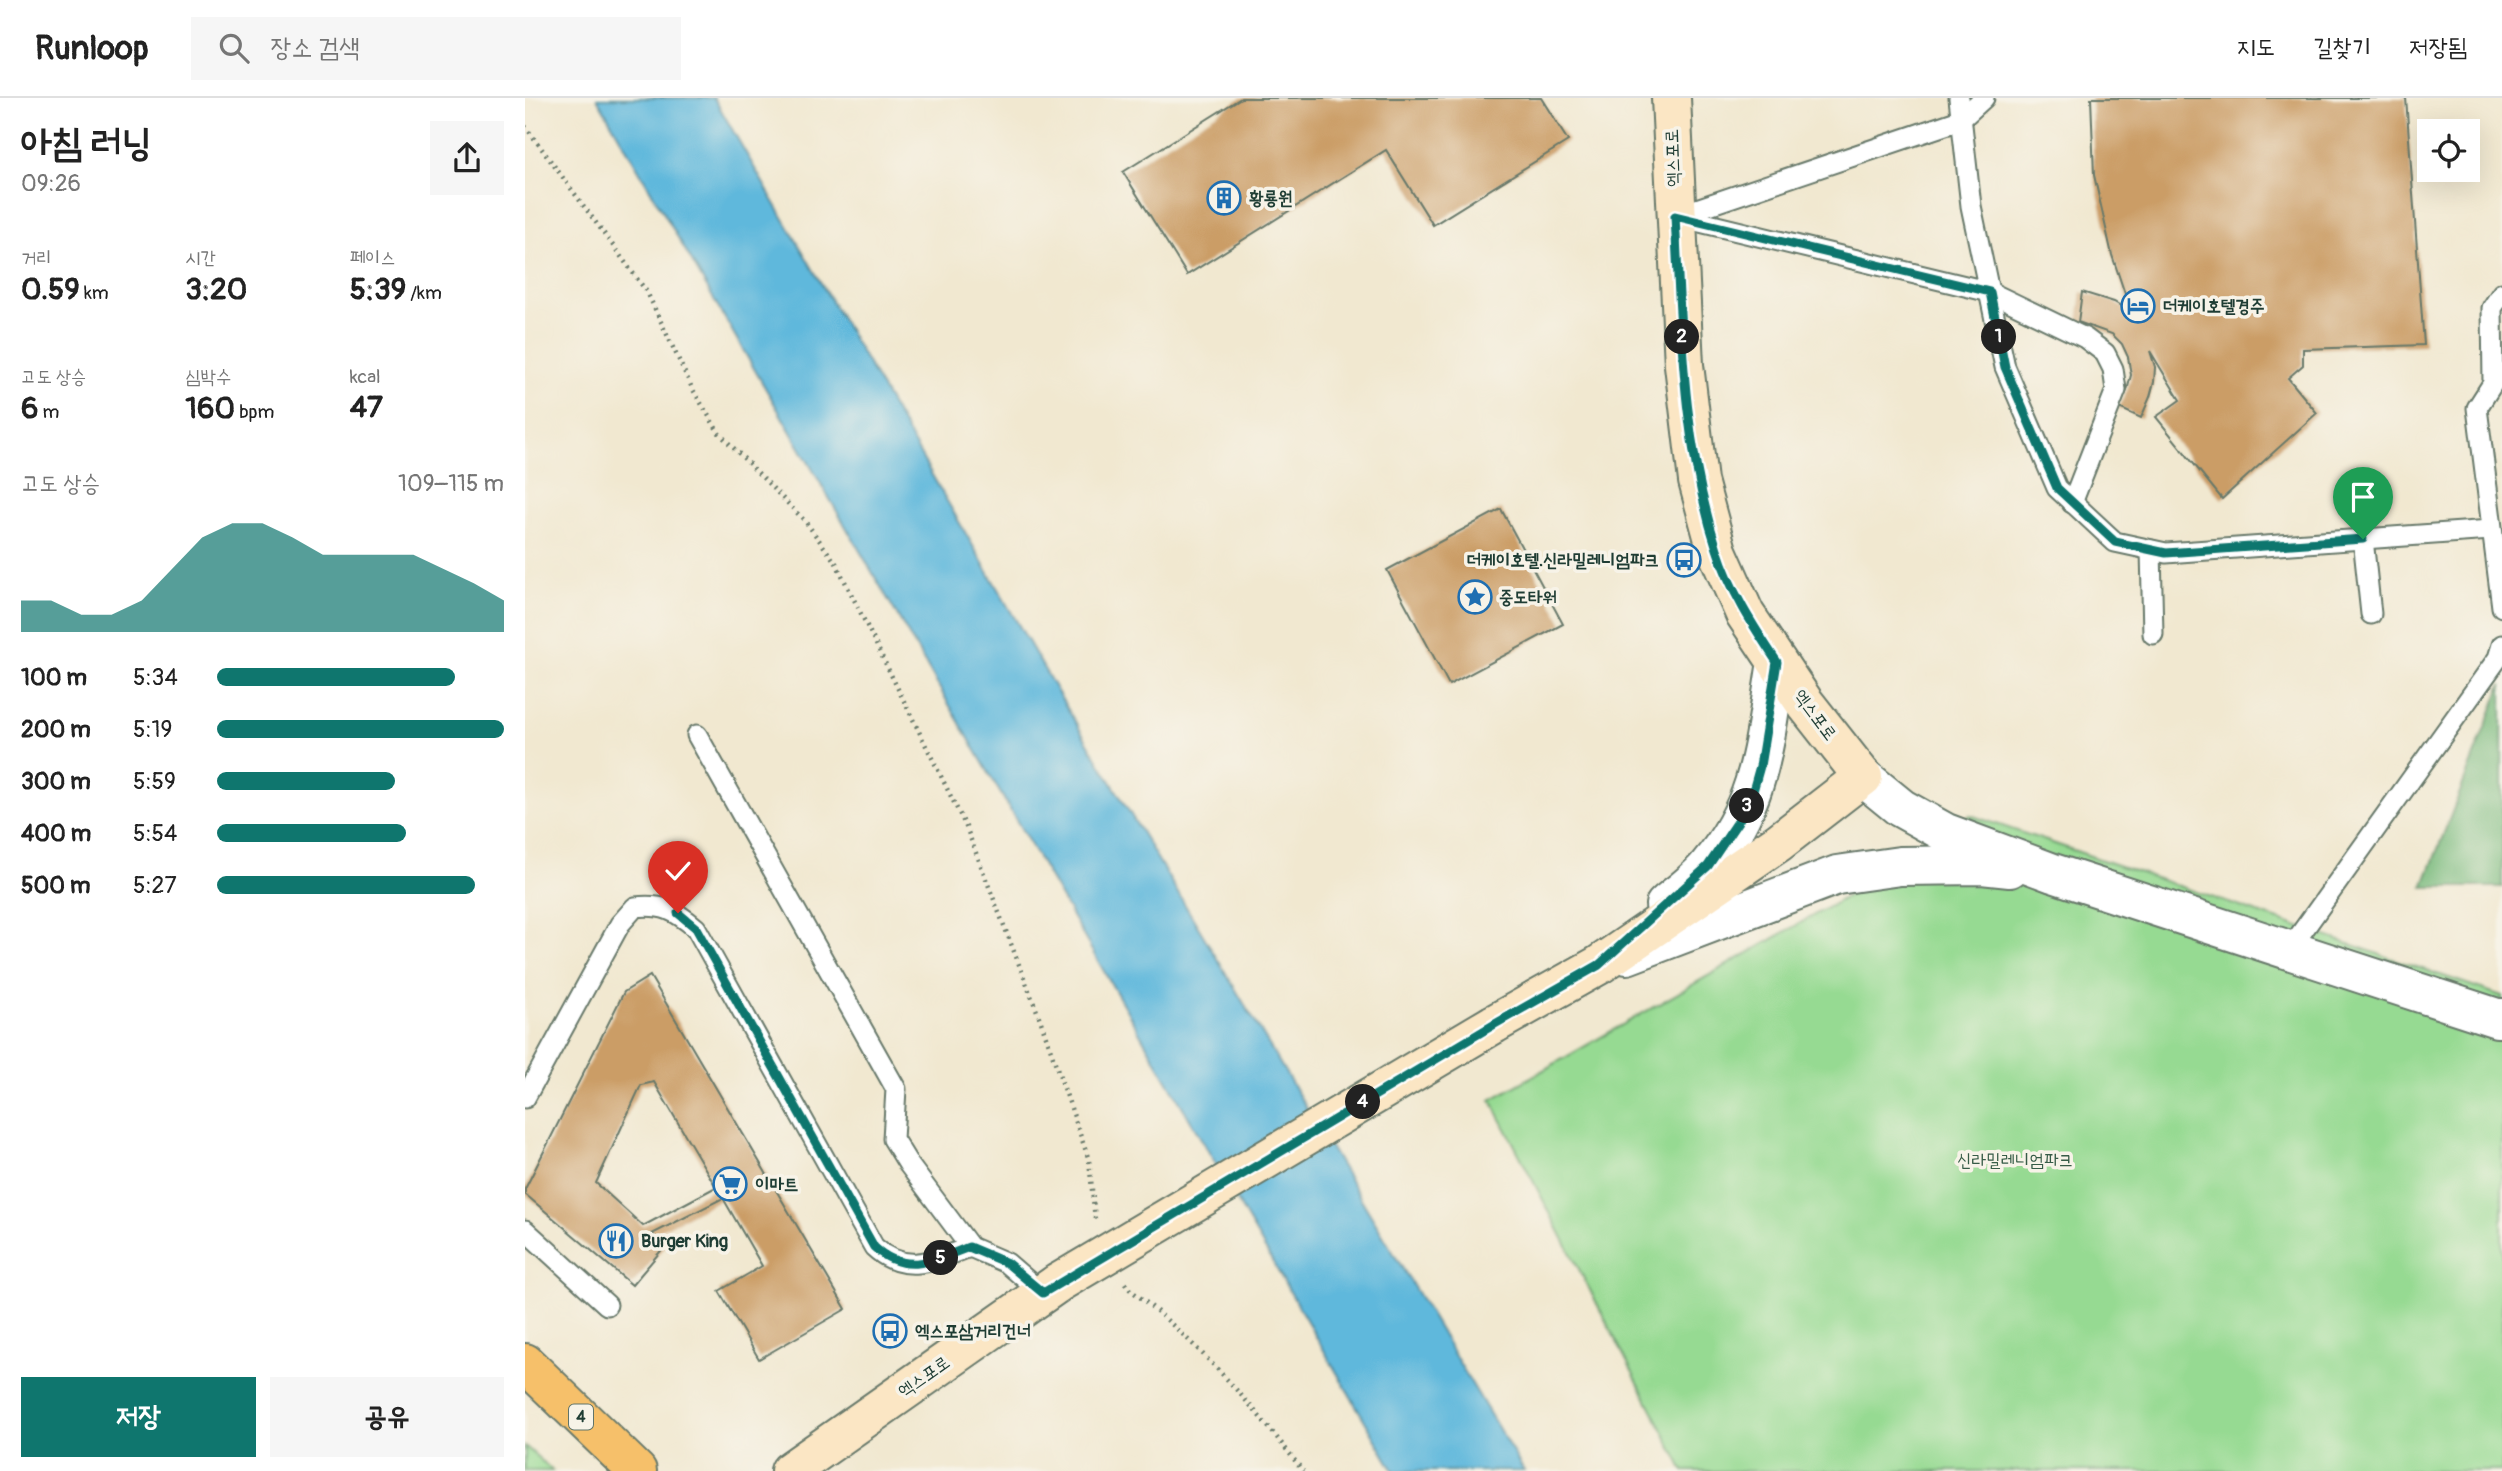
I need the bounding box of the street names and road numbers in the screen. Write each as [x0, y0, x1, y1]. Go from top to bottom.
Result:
street label: 엑스포로 [1660, 129, 1686, 187]
street label: 엑스포로 [1788, 685, 1842, 745]
street label: 엑스포로 [894, 1351, 954, 1403]
road number: 4 [569, 1404, 593, 1429]

